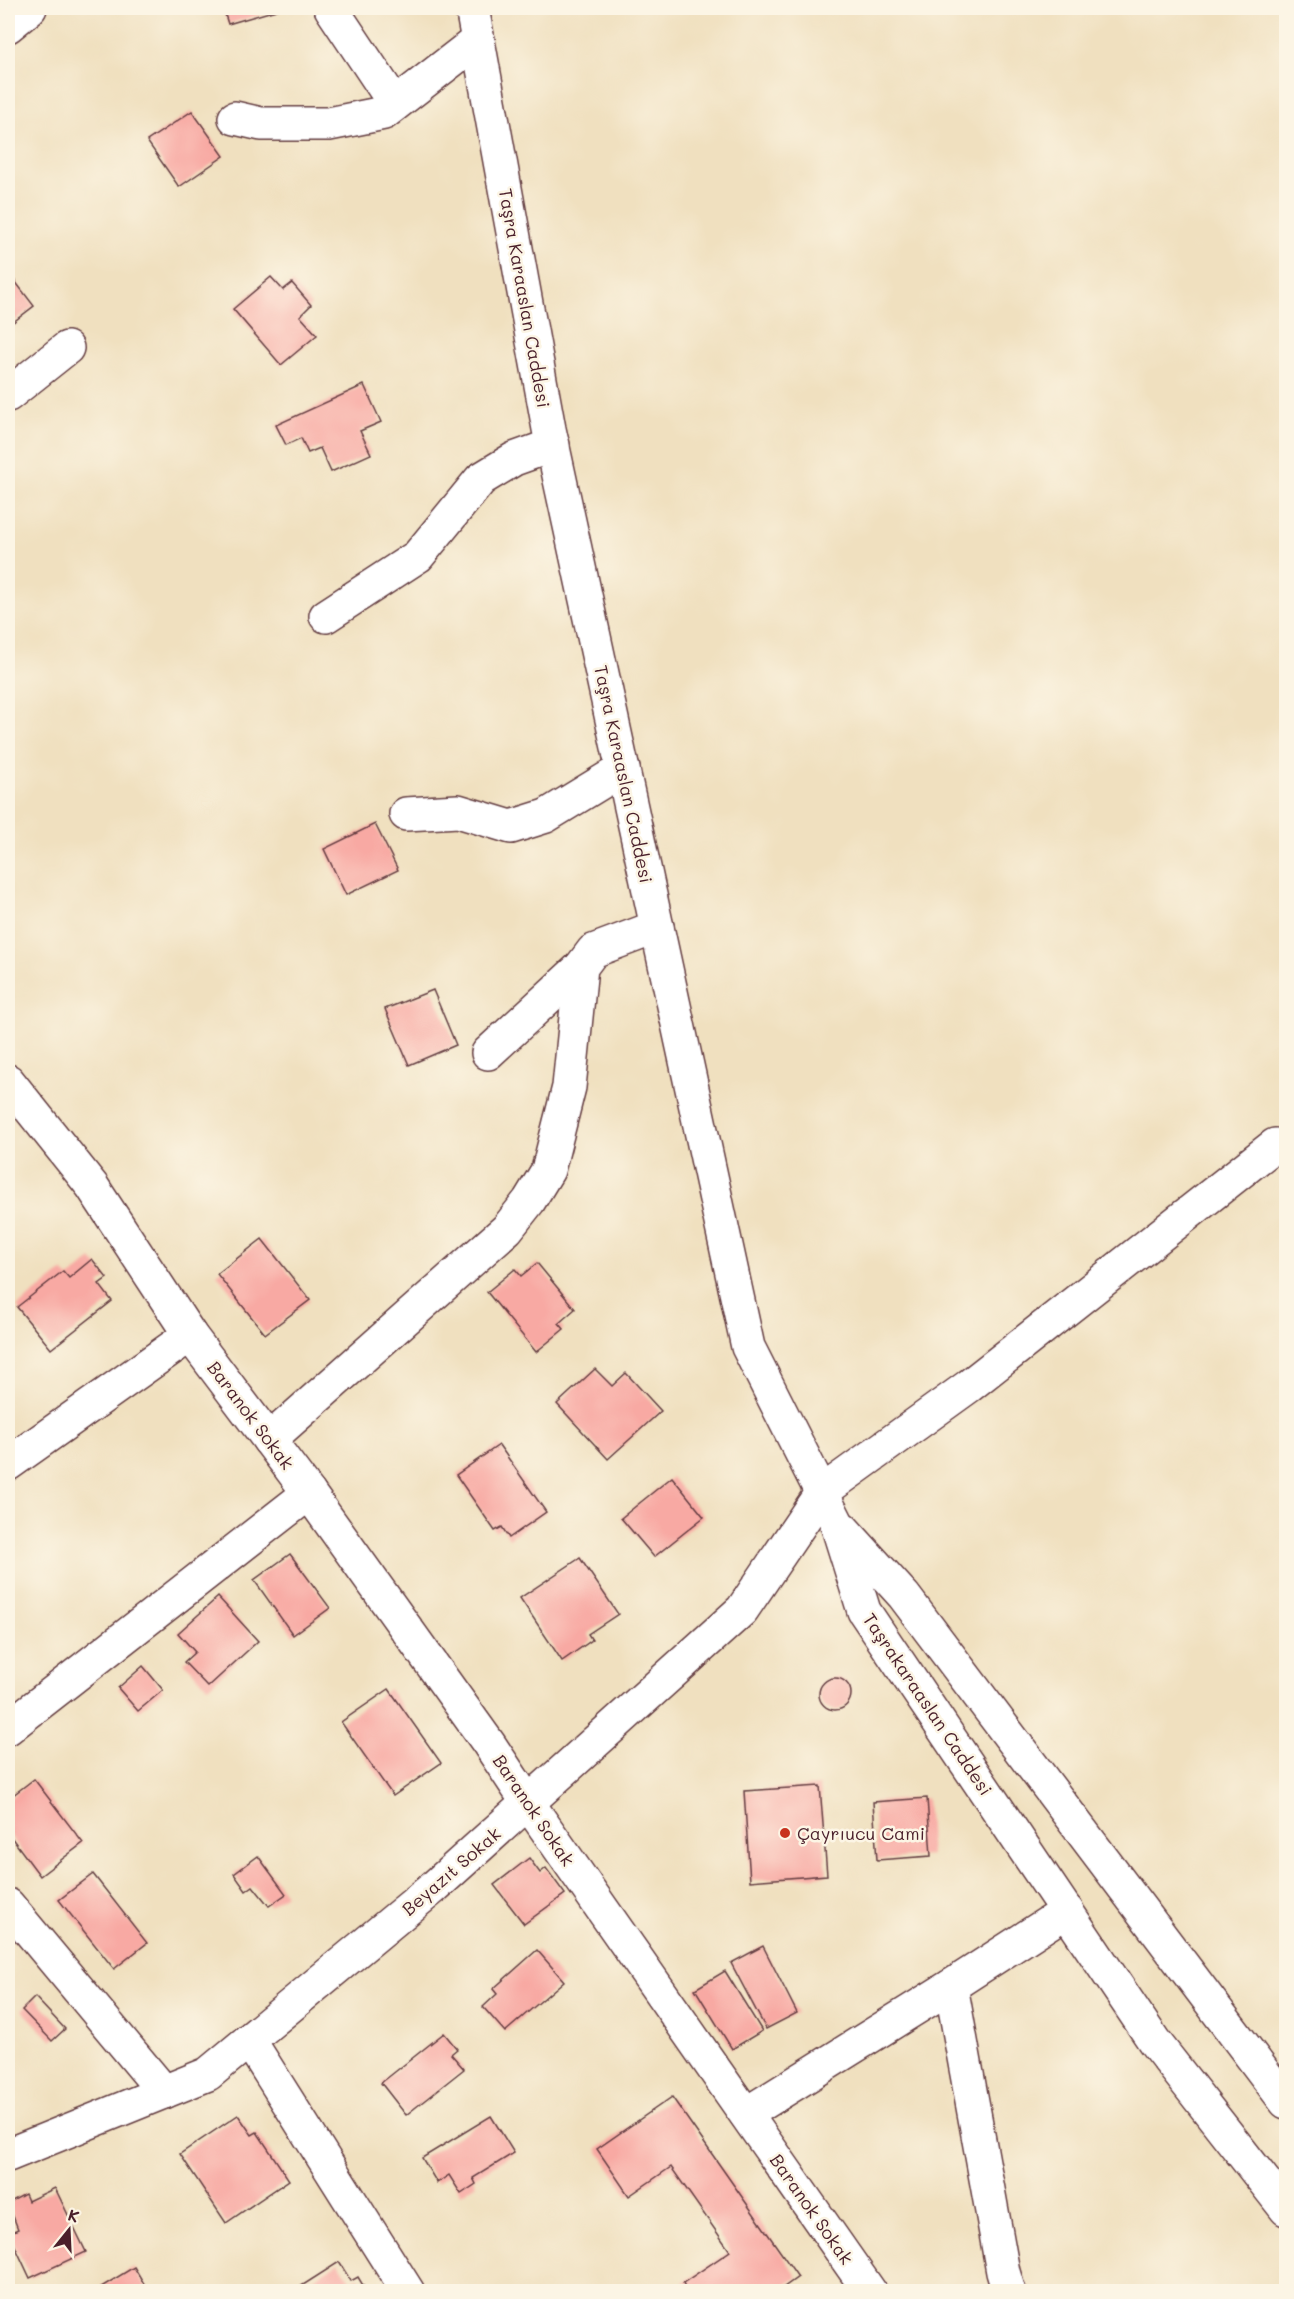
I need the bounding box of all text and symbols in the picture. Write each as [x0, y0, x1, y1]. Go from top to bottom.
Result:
street label: Taşra Karaaslan Caddesi [494, 187, 556, 409]
street label: Taşra Karaaslan Caddesi [589, 663, 659, 885]
street label: Baranok Sokak [202, 1356, 300, 1474]
street label: Taşrakaraaslan Caddesi [858, 1608, 998, 1800]
street label: Baranok Sokak [488, 1750, 580, 1870]
street label: Beyazıt Sokak [397, 1821, 505, 1921]
place label: Çayrıucu Cami [797, 1821, 925, 1845]
marker: Çayrıucu Cami [778, 1826, 792, 1840]
street label: Baranok Sokak [765, 2149, 859, 2269]
north arrow [39, 2200, 99, 2260]
text: K [66, 2204, 82, 2227]

